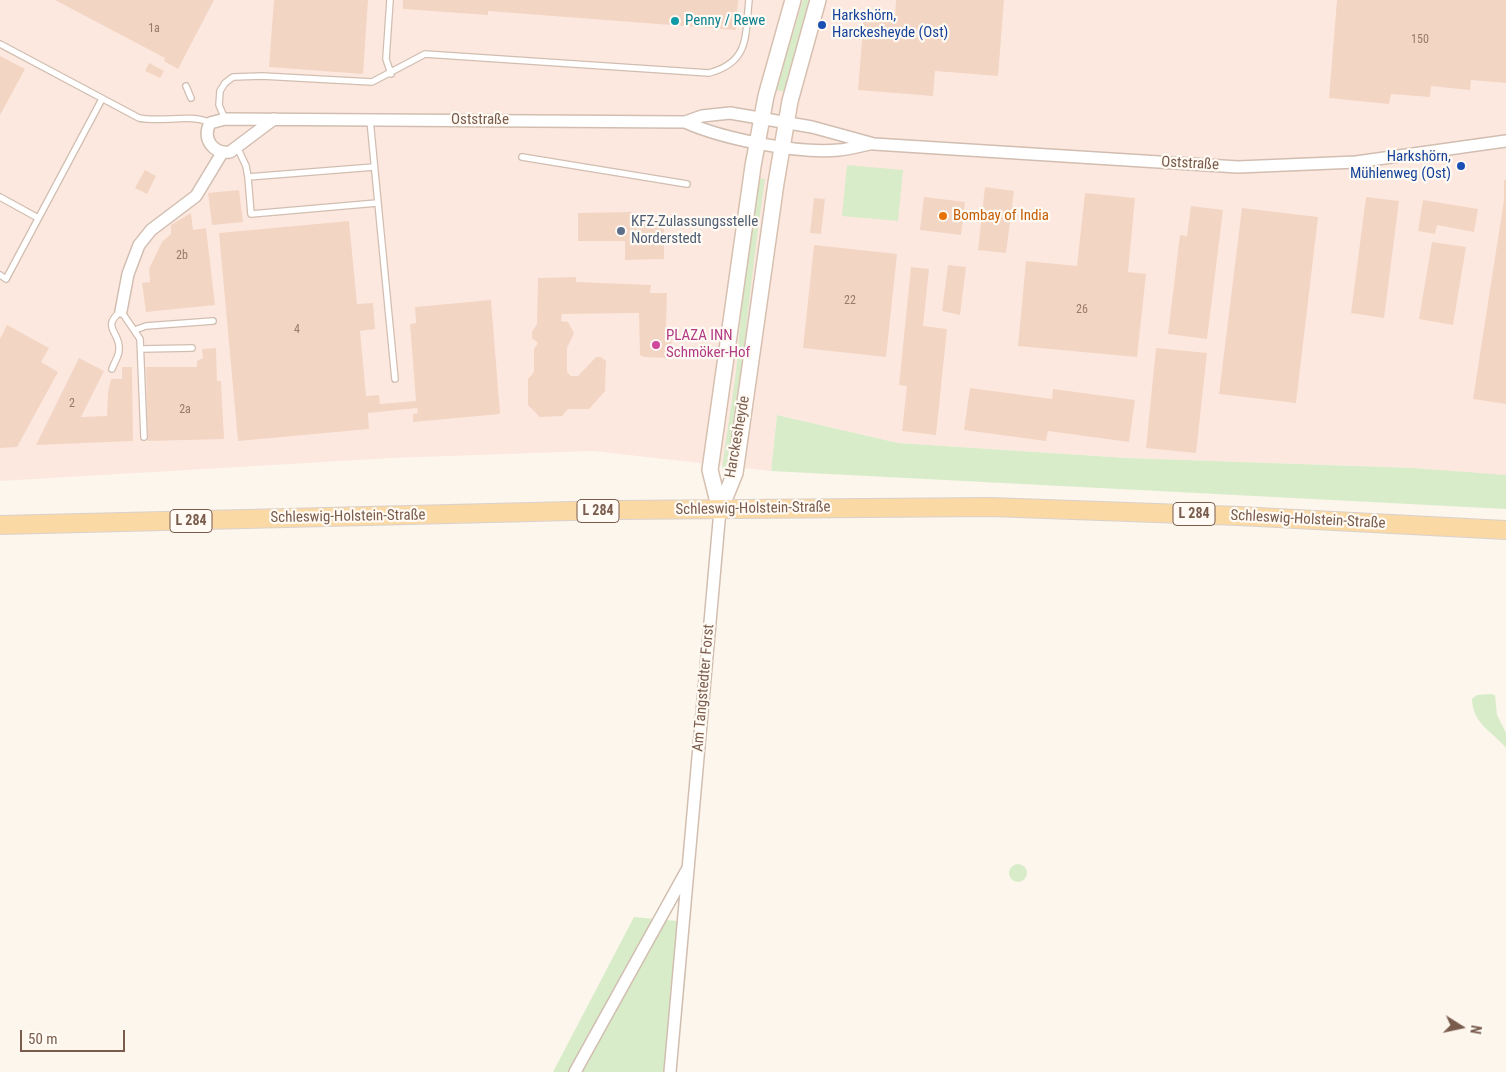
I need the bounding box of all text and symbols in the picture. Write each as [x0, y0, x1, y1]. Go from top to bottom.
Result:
place label: Harkshörn, Harckesheyde (Ost) [832, 7, 948, 42]
place label: Penny / Rewe [685, 12, 765, 30]
marker: Penny / Rewe [669, 15, 681, 27]
marker: Harkshörn, Harckesheyde (Ost) [816, 19, 828, 31]
house number: 1a [148, 22, 160, 36]
house number: 150 [1411, 33, 1429, 47]
street label: Oststraße [451, 111, 509, 129]
place label: Harkshörn, Mühlenweg (Ost) [1350, 148, 1451, 183]
street label: Oststraße [1161, 153, 1219, 175]
marker: Harkshörn, Mühlenweg (Ost) [1455, 160, 1467, 172]
place label: Bombay of India [953, 207, 1049, 225]
marker: Bombay of India [937, 210, 949, 222]
place label: KFZ-Zulassungsstelle Norderstedt [631, 213, 758, 248]
marker: KFZ-Zulassungsstelle Norderstedt [615, 225, 627, 237]
house number: 2b [176, 249, 188, 263]
house number: 22 [844, 294, 856, 308]
house number: 26 [1076, 303, 1088, 317]
house number: 4 [294, 323, 300, 337]
place label: PLAZA INN Schmöker-Hof [666, 327, 750, 362]
marker: PLAZA INN Schmöker-Hof [650, 339, 662, 351]
street label: Harckesheyde [722, 395, 754, 479]
house number: 2 [69, 397, 75, 411]
house number: 2a [179, 403, 191, 417]
street label: Schleswig-Holstein-Straße [675, 499, 831, 519]
road number: L 284 [577, 500, 619, 522]
road number: L 284 [1173, 502, 1215, 526]
street label: Schleswig-Holstein-Straße [270, 507, 426, 527]
street label: Schleswig-Holstein-Straße [1230, 507, 1386, 533]
road number: L 284 [170, 510, 212, 532]
street label: Am Tangstedter Forst [689, 624, 719, 752]
north arrow [1436, 1002, 1486, 1052]
scale bar [22, 1020, 128, 1052]
text: N [1467, 1024, 1484, 1035]
text: 50 m [28, 1030, 58, 1048]

